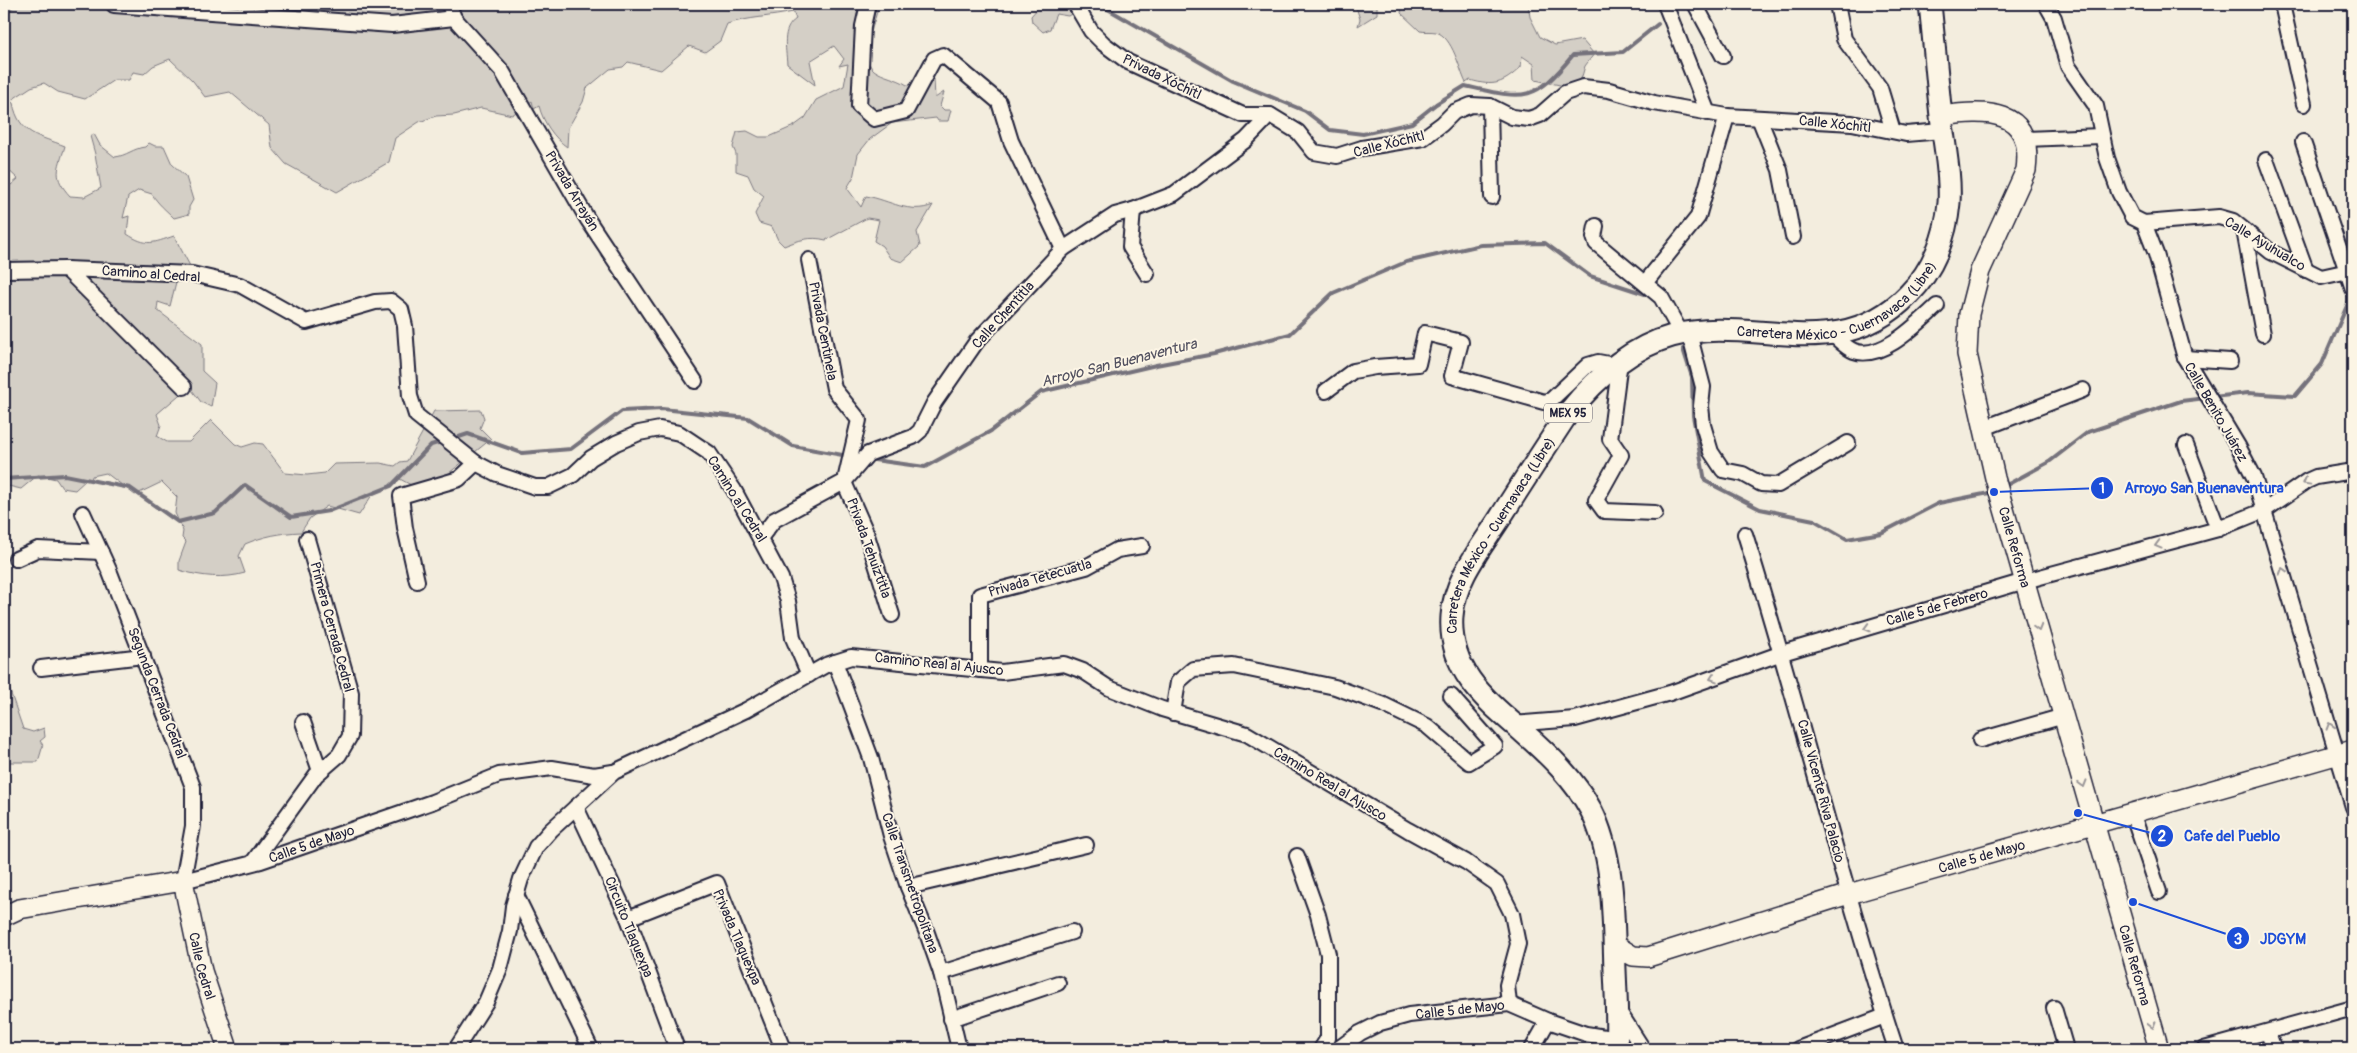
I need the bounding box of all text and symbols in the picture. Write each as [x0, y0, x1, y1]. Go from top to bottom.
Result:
street label: Privada Xóchitl [1120, 51, 1204, 103]
street label: Calle Xóchitl [1798, 112, 1872, 136]
street label: Calle Xóchitl [1352, 127, 1426, 161]
street label: Privada Arrayán [541, 148, 603, 234]
street label: Calle Ayuhualco [2221, 213, 2309, 275]
street label: Carretera México - Cuernavaca (Libre) [1736, 258, 1939, 343]
street label: Camino al Cedral [101, 262, 201, 286]
street label: Calle Chentitla [968, 278, 1038, 352]
street label: Privada Centinela [805, 280, 841, 382]
water label: Arroyo San Buenaventura [1039, 334, 1200, 392]
street label: Calle Benito Juárez [2181, 359, 2251, 465]
road number: MEX 95 [1544, 403, 1592, 422]
street label: Carretera México - Cuernavaca (Libre) [1443, 434, 1558, 634]
street label: Camino al Cedral [704, 453, 770, 545]
callout: Arroyo San Buenaventura [2090, 473, 2294, 503]
one-way arrow [2303, 476, 2312, 486]
text: 1 [2099, 479, 2105, 498]
text: Arroyo San Buenaventura [2124, 479, 2284, 498]
street label: Privada Tehuiztitla [843, 496, 895, 600]
street label: Calle Reforma [1995, 505, 2034, 589]
one-way arrow [2154, 539, 2163, 550]
street label: Privada Tetecuatla [986, 555, 1094, 601]
street label: Primera Cerrada Cedral [306, 560, 358, 694]
one-way arrow [2279, 567, 2289, 575]
street label: Calle 5 de Febrero [1884, 584, 1990, 630]
one-way arrow [1864, 622, 1872, 632]
one-way arrow [2033, 623, 2043, 632]
street label: Segunda Cerrada Cedral [124, 625, 190, 761]
street label: Camino Real al Ajusco [874, 649, 1005, 679]
one-way arrow [1709, 672, 1717, 682]
street label: Calle Vicente Riva Palacio [1794, 718, 1848, 865]
one-way arrow [2325, 723, 2335, 731]
street label: Camino Real al Ajusco [1270, 743, 1390, 825]
one-way arrow [2078, 780, 2088, 788]
street label: Calle Transmetropolitana [878, 810, 942, 956]
street label: Calle 5 de Mayo [266, 821, 357, 866]
callout: Cafe del Pueblo [2149, 821, 2290, 851]
text: 2 [2158, 827, 2166, 846]
text: Cafe del Pueblo [2184, 827, 2280, 846]
street label: Calle 5 de Mayo [1936, 836, 2027, 877]
street label: Circuito Tlaquexpa [601, 874, 657, 980]
street label: Privada Tlaquexpa [709, 886, 765, 988]
street label: Calle Reforma [2115, 923, 2155, 1007]
callout: JDGYM [2225, 923, 2316, 953]
text: 3 [2234, 930, 2242, 949]
text: JDGYM [2260, 930, 2306, 949]
street label: Calle Cedral [186, 931, 219, 1002]
street label: Calle 5 de Mayo [1415, 996, 1506, 1023]
one-way arrow [2146, 1020, 2157, 1029]

